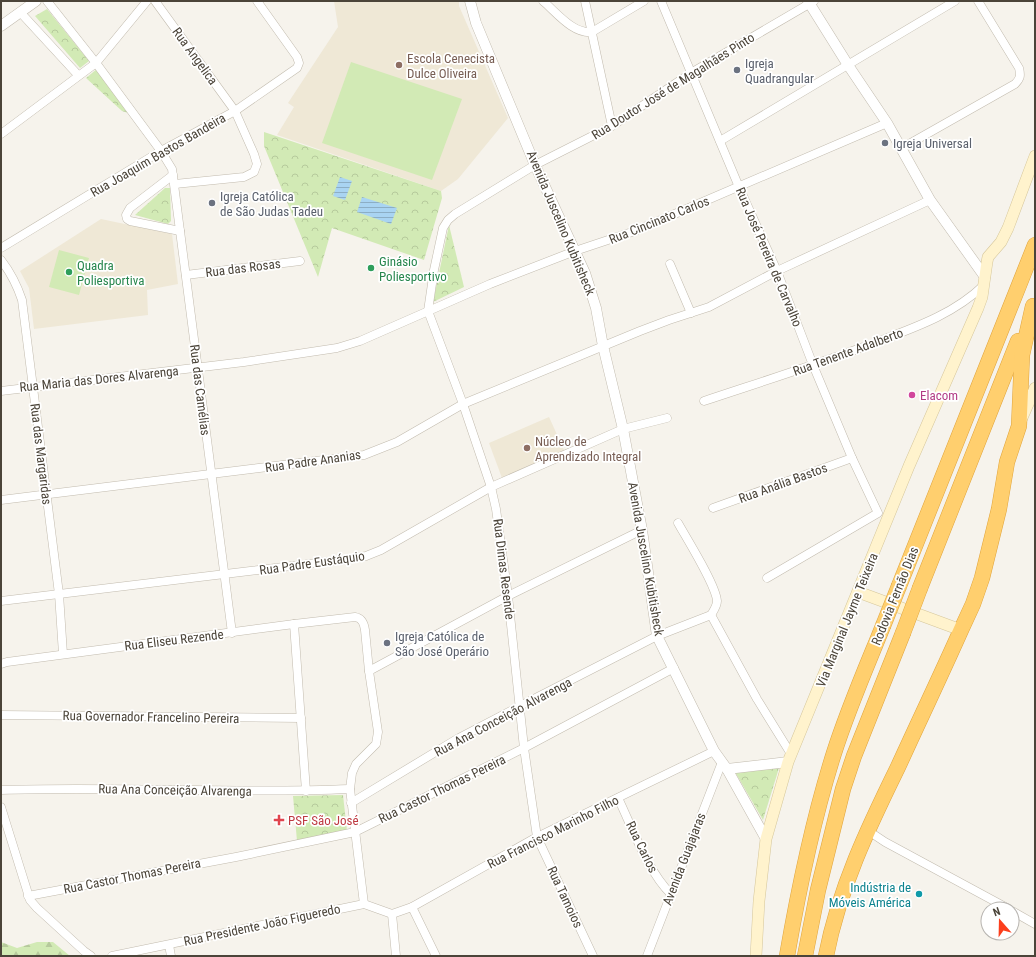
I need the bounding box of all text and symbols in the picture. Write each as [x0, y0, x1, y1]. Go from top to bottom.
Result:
street label: Rua Angelica [169, 25, 221, 87]
street label: Rua Doutor José de Magalhães Pinto [589, 30, 757, 142]
place label: Escola Cenecista Dulce Oliveira [407, 51, 495, 81]
place label: Igreja Quadrangular [745, 56, 814, 86]
marker: Escola Cenecista Dulce Oliveira [394, 60, 404, 70]
marker: Igreja Quadrangular [732, 65, 742, 75]
street label: Rua Joaquim Bastos Bandeira [88, 110, 228, 200]
place label: Igreja Universal [893, 136, 972, 151]
marker: Igreja Universal [880, 138, 890, 148]
street label: Avenida Juscelino Kubitisheck [524, 148, 598, 298]
street label: Rua José Pereira de Carvalho [733, 185, 805, 329]
place label: Igreja Católica de São Judas Tadeu [220, 189, 323, 219]
street label: Rua Cincinato Carlos [607, 193, 711, 247]
marker: Igreja Católica de São Judas Tadeu [207, 198, 217, 208]
place label: Ginásio Poliesportivo [379, 254, 447, 284]
street label: Rua das Rosas [205, 256, 281, 280]
place label: Quadra Poliesportiva [77, 258, 144, 288]
marker: Ginásio Poliesportivo [366, 263, 376, 273]
marker: Quadra Poliesportiva [64, 267, 74, 277]
street label: Rua Tenente Adalberto [791, 325, 905, 379]
street label: Rua das Camélias [187, 344, 213, 436]
street label: Rua Maria das Dores Alvarenga [19, 363, 179, 395]
place label: Elacom [920, 388, 958, 403]
marker: Elacom [907, 390, 917, 400]
street label: Rua das Margaridas [27, 402, 55, 506]
place label: Núcleo de Aprendizado Integral [535, 434, 641, 464]
marker: Núcleo de Aprendizado Integral [522, 443, 532, 453]
street label: Rua Padre Ananias [264, 447, 362, 475]
street label: Rua Anália Bastos [737, 460, 829, 506]
street label: Avenida Juscelino Kubitisheck [625, 481, 667, 637]
street label: Rua Dimas Resende [490, 518, 518, 620]
street label: Rodovia Fernão Dias [868, 545, 922, 647]
street label: Rua Padre Eustáquio [258, 548, 366, 578]
street label: Via Marginal Jayme Teixeira [813, 551, 881, 689]
street label: Rua Eliseu Rezende [124, 626, 224, 654]
place label: Igreja Católica de São José Operário [395, 629, 489, 659]
marker: Igreja Católica de São José Operário [382, 638, 392, 648]
street label: Rua Ana Conceição Alvarenga [432, 674, 574, 760]
street label: Rua Governador Francelino Pereira [63, 708, 239, 726]
street label: Rua Castor Thomas Pereira [376, 752, 508, 826]
street label: Rua Ana Conceição Alvarenga [98, 781, 252, 799]
street label: Rua Francisco Marinho Filho [485, 792, 621, 872]
street label: Avenida Guajajaras [659, 810, 709, 907]
place label: PSF São José [288, 813, 359, 828]
marker: PSF São José [273, 814, 285, 826]
street label: Rua Carlos [623, 819, 661, 875]
street label: Rua Castor Thomas Pereira [62, 855, 202, 897]
street label: Rua Tamoios [544, 864, 586, 930]
place label: Indústria de Móveis América [829, 880, 911, 910]
marker: Indústria de Móveis América [914, 889, 924, 899]
street label: Rua Presidente João Figueredo [182, 901, 342, 949]
north arrow [980, 901, 1020, 941]
text: N [991, 905, 1002, 919]

